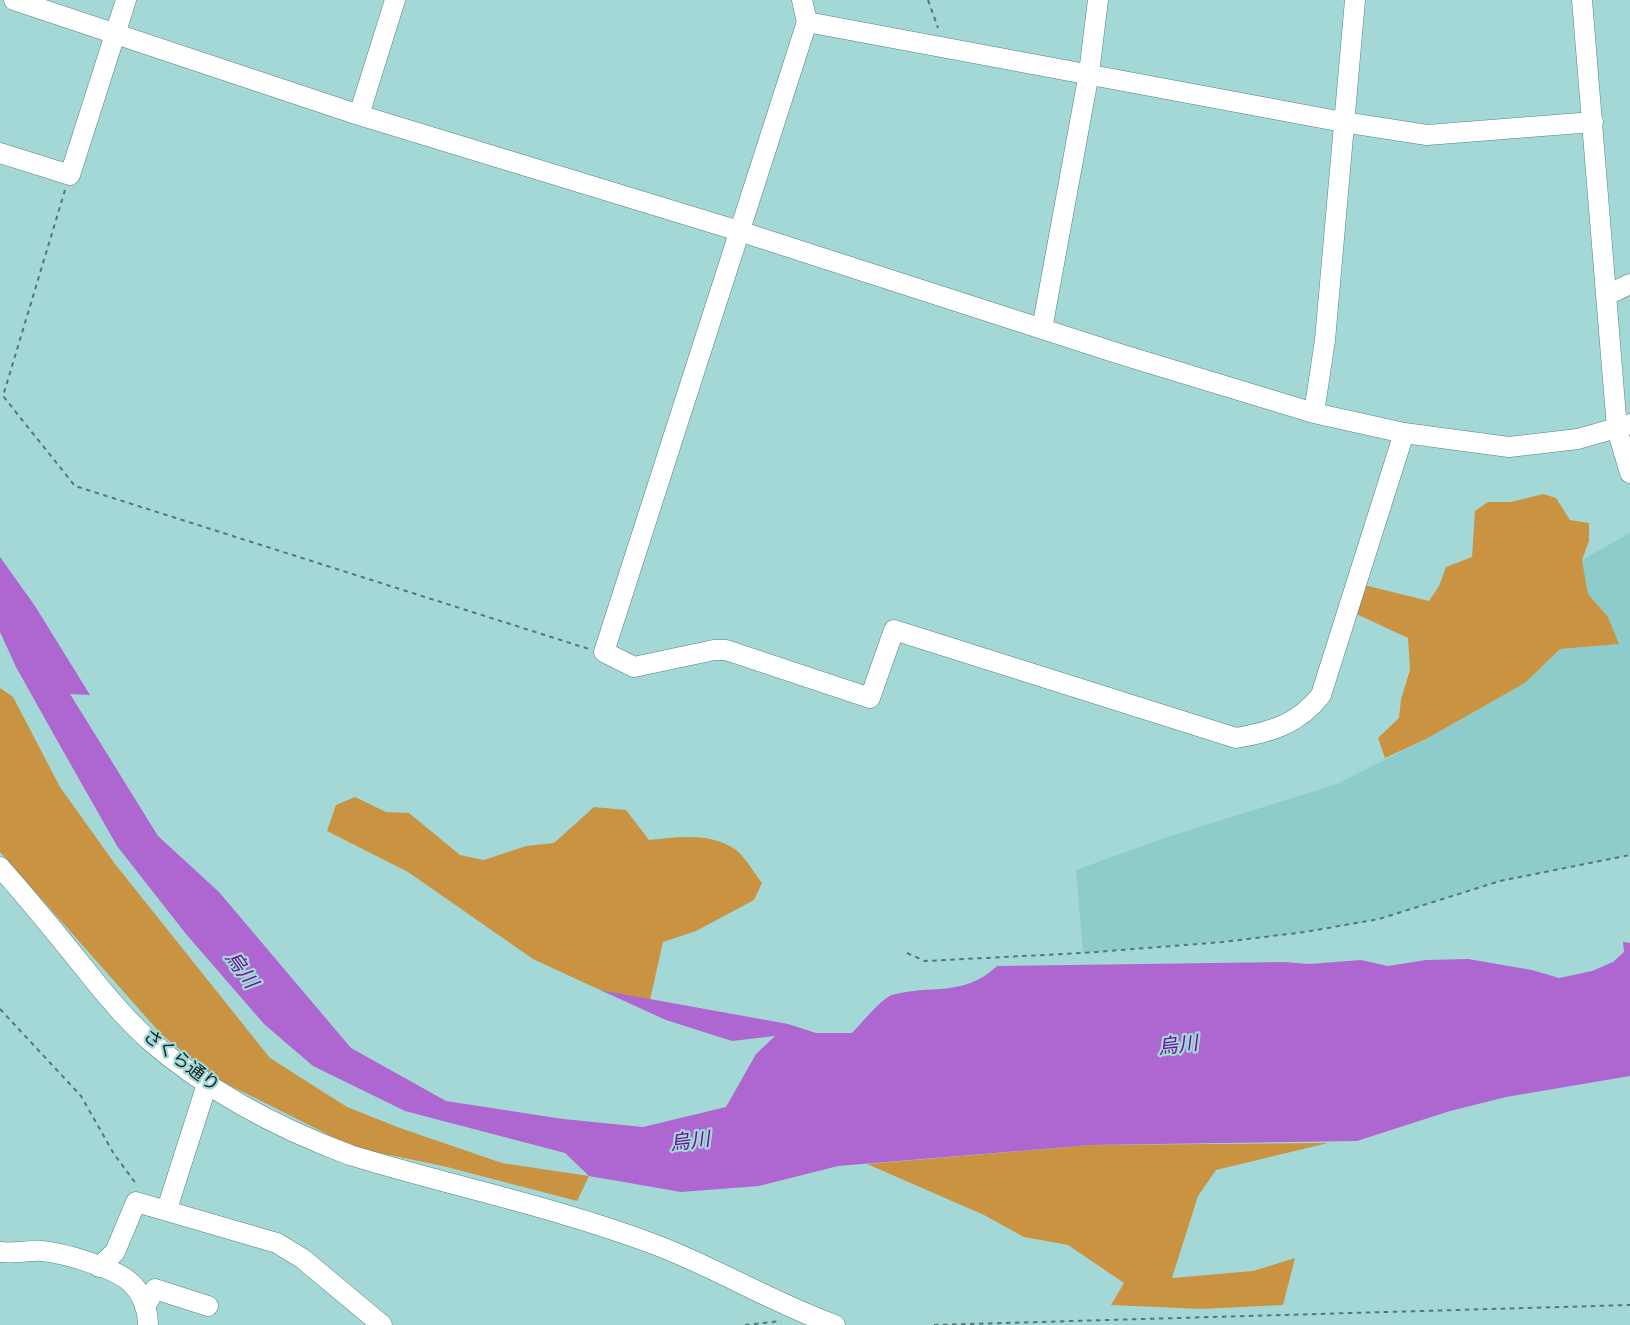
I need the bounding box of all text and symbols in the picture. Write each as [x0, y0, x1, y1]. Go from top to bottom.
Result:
water label: 烏川 [220, 947, 262, 993]
street label: さくら通り [139, 1025, 223, 1097]
water label: 烏川 [1157, 1032, 1199, 1060]
water label: 烏川 [669, 1128, 711, 1156]

